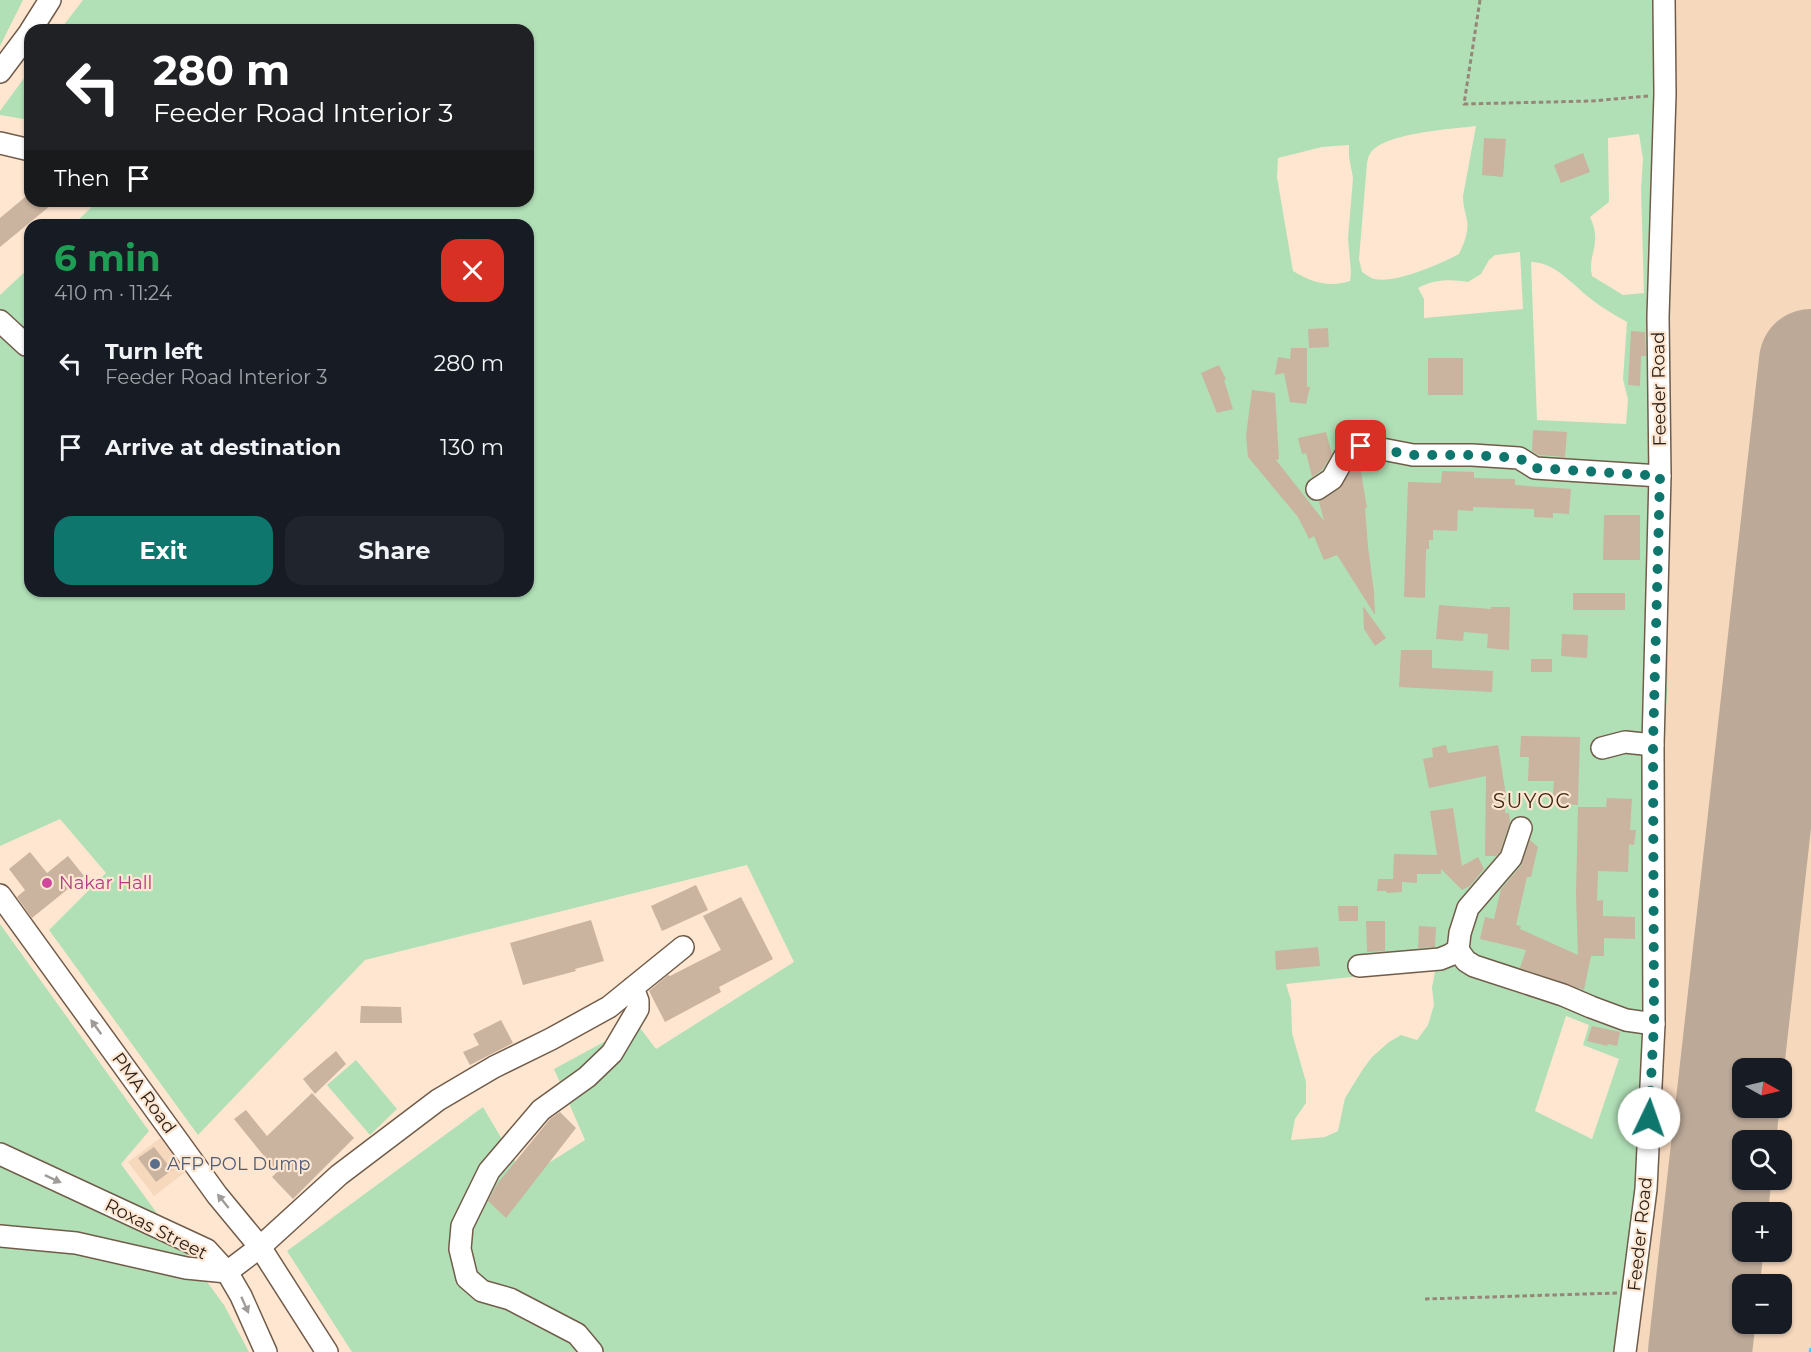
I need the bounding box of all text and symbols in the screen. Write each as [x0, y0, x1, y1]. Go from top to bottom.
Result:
text: 280 m [153, 44, 290, 96]
icon: left [54, 48, 132, 126]
text: Feeder Road Interior 3 [153, 96, 454, 129]
icon: arrive [122, 162, 155, 195]
text: Then [54, 165, 110, 192]
text: 6 min [54, 236, 161, 280]
button: close [441, 239, 504, 302]
text: 410 m · 11:24 [54, 281, 172, 305]
street label: Feeder Road [1647, 331, 1671, 447]
text: Turn left [105, 338, 203, 365]
icon: left [54, 347, 87, 380]
text: 280 m [434, 350, 504, 377]
text: Feeder Road Interior 3 [105, 365, 328, 389]
pin [1335, 420, 1386, 471]
icon: arrive [1344, 429, 1377, 462]
icon: arrive [54, 431, 87, 464]
text: Arrive at destination [105, 434, 341, 461]
text: 130 m [440, 434, 504, 461]
button: Exit [54, 516, 273, 585]
button: Share [285, 516, 504, 585]
district label: SUYOC [1493, 789, 1571, 813]
place label: Nakar Hall [59, 872, 152, 894]
marker: Nakar Hall [40, 876, 54, 890]
one-way arrow [90, 1019, 102, 1034]
street label: PMA Road [107, 1048, 181, 1138]
north arrow [1732, 1058, 1792, 1118]
map controls [1732, 1058, 1792, 1334]
position arrow [1617, 1086, 1681, 1150]
button: search [1732, 1130, 1792, 1190]
place label: AFP POL Dump [167, 1153, 311, 1175]
marker: AFP POL Dump [148, 1157, 162, 1171]
one-way arrow [45, 1174, 62, 1183]
street label: Feeder Road [1623, 1176, 1657, 1292]
one-way arrow [216, 1193, 229, 1209]
street label: Roxas Street [101, 1194, 211, 1264]
button: + [1732, 1202, 1792, 1262]
button: − [1732, 1274, 1792, 1334]
one-way arrow [241, 1296, 250, 1314]

